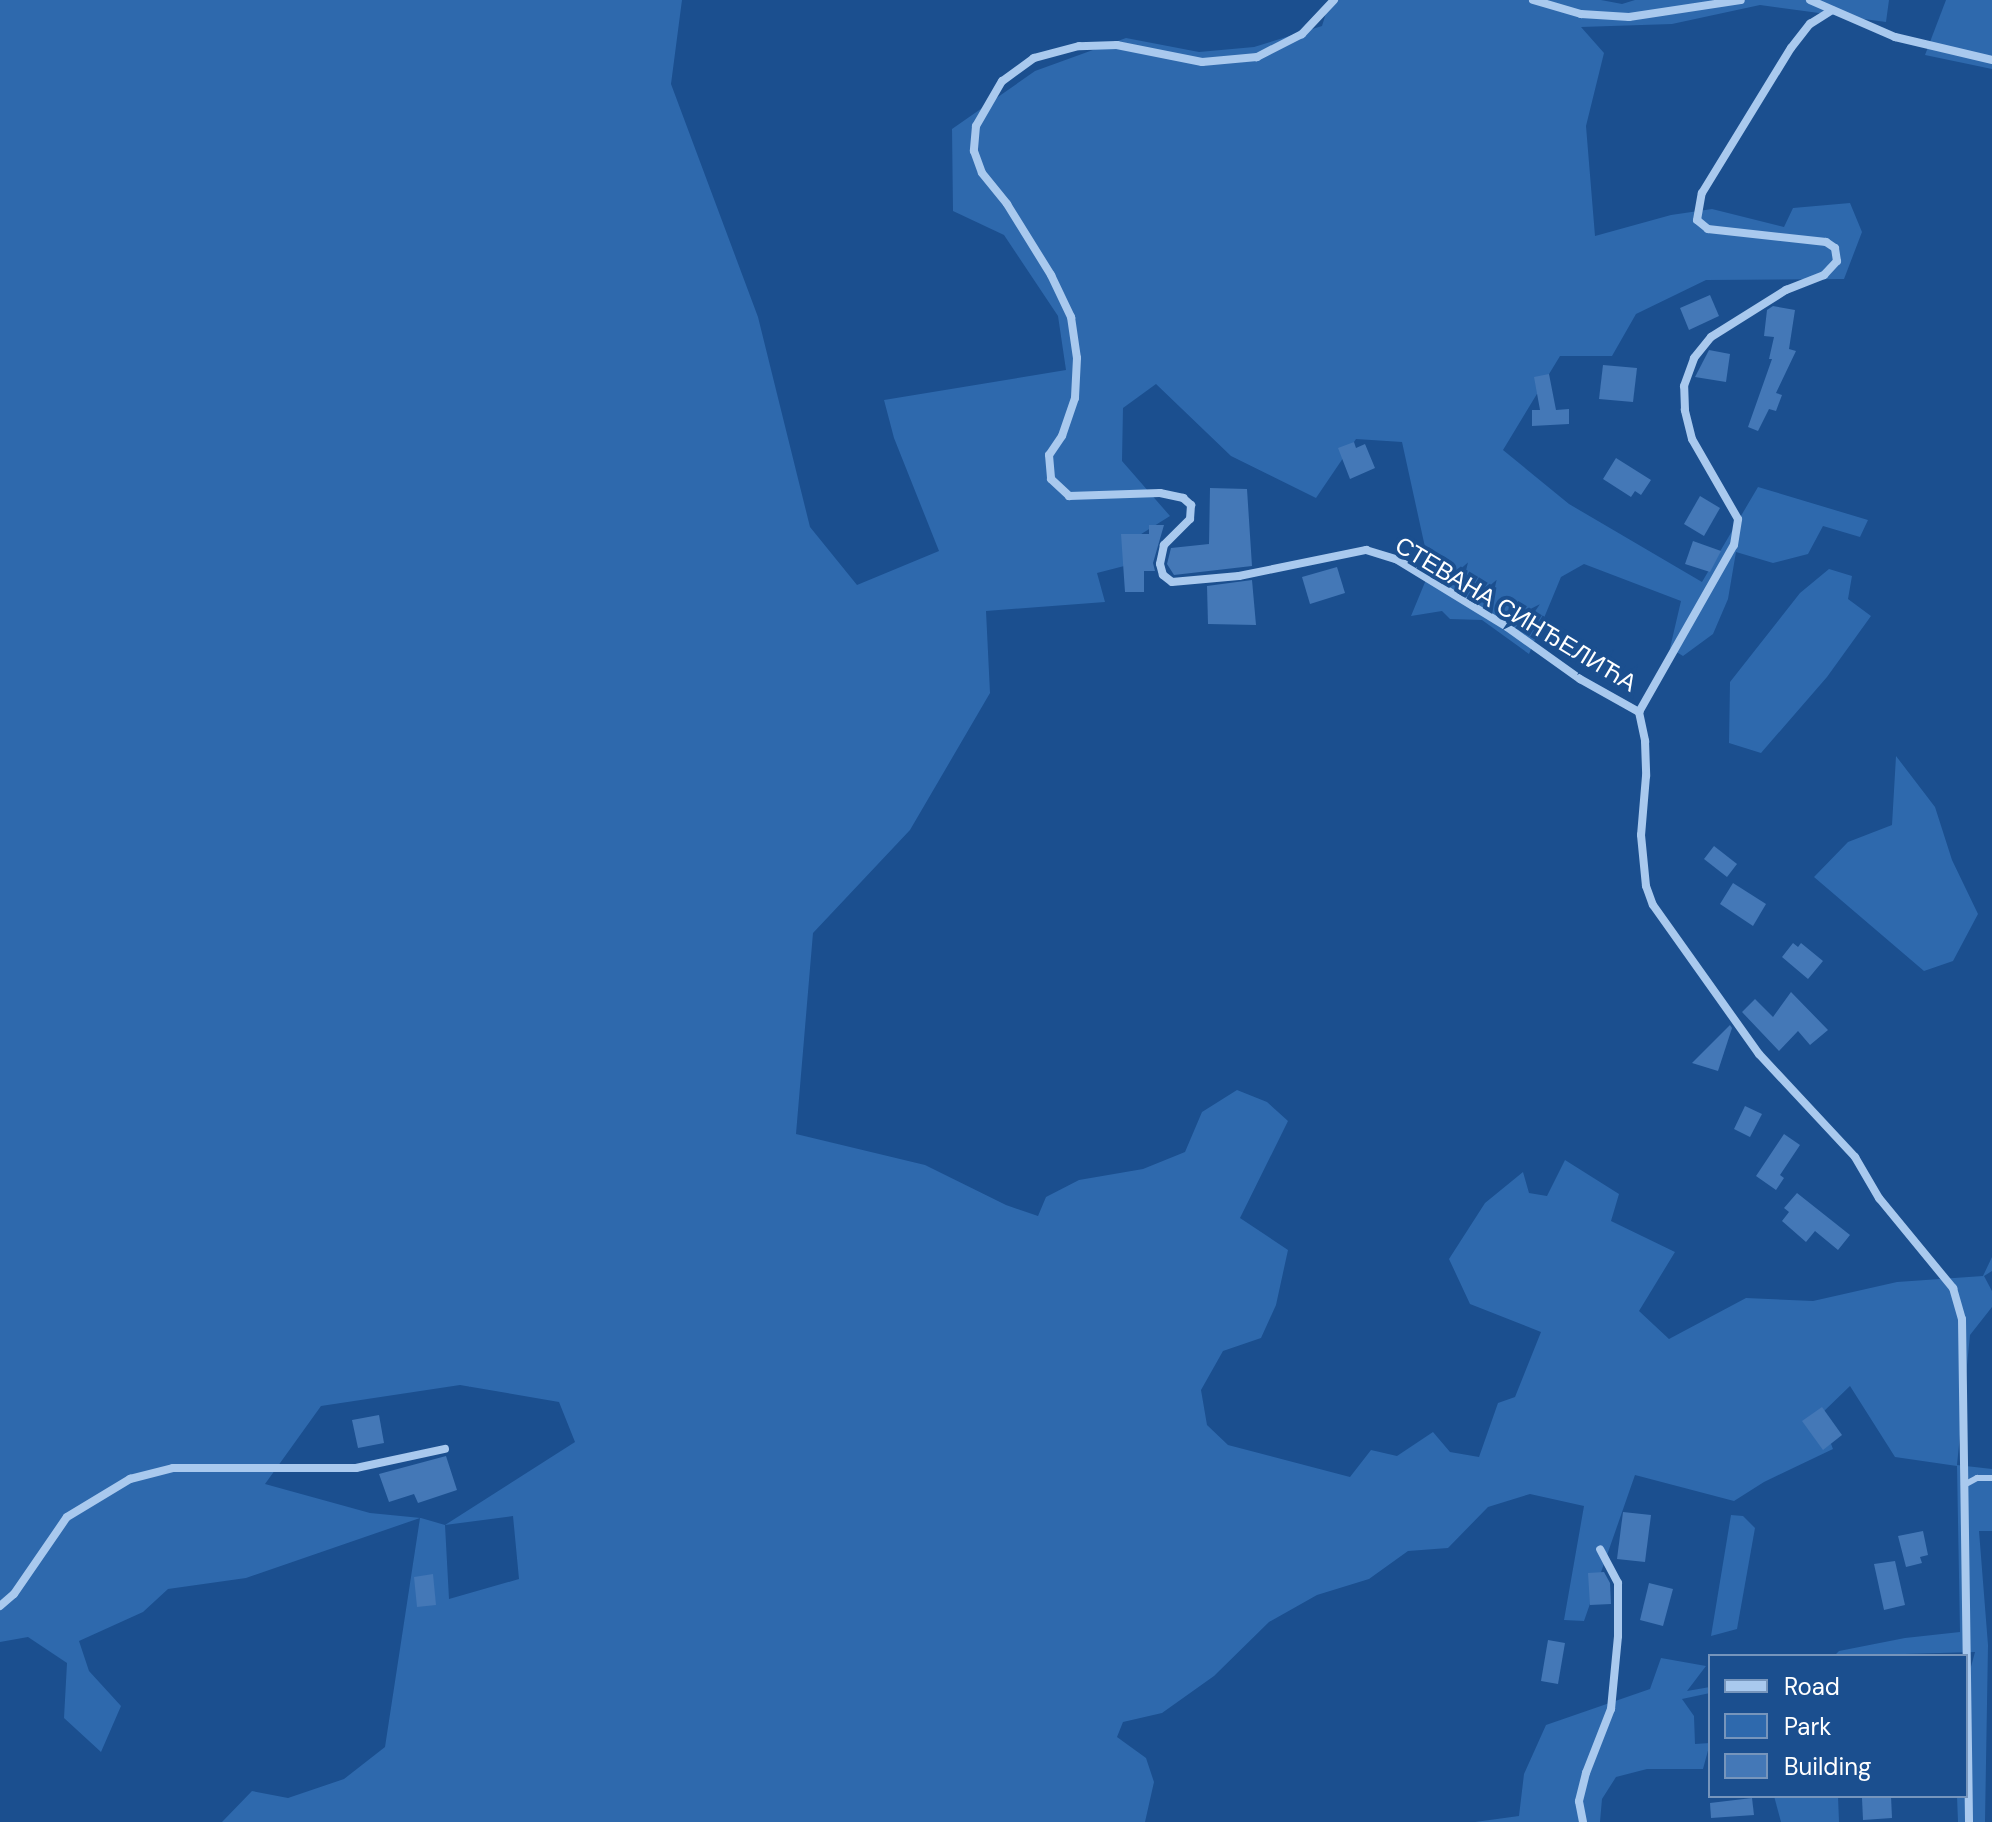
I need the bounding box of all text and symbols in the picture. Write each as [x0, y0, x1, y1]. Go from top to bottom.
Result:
street label: СТЕВАНА СИНЂЕЛИЋА [1390, 530, 1642, 698]
legend [1708, 1654, 1968, 1798]
text: Road [1784, 1671, 1840, 1702]
text: Park [1784, 1711, 1831, 1742]
text: Building [1784, 1751, 1871, 1782]

